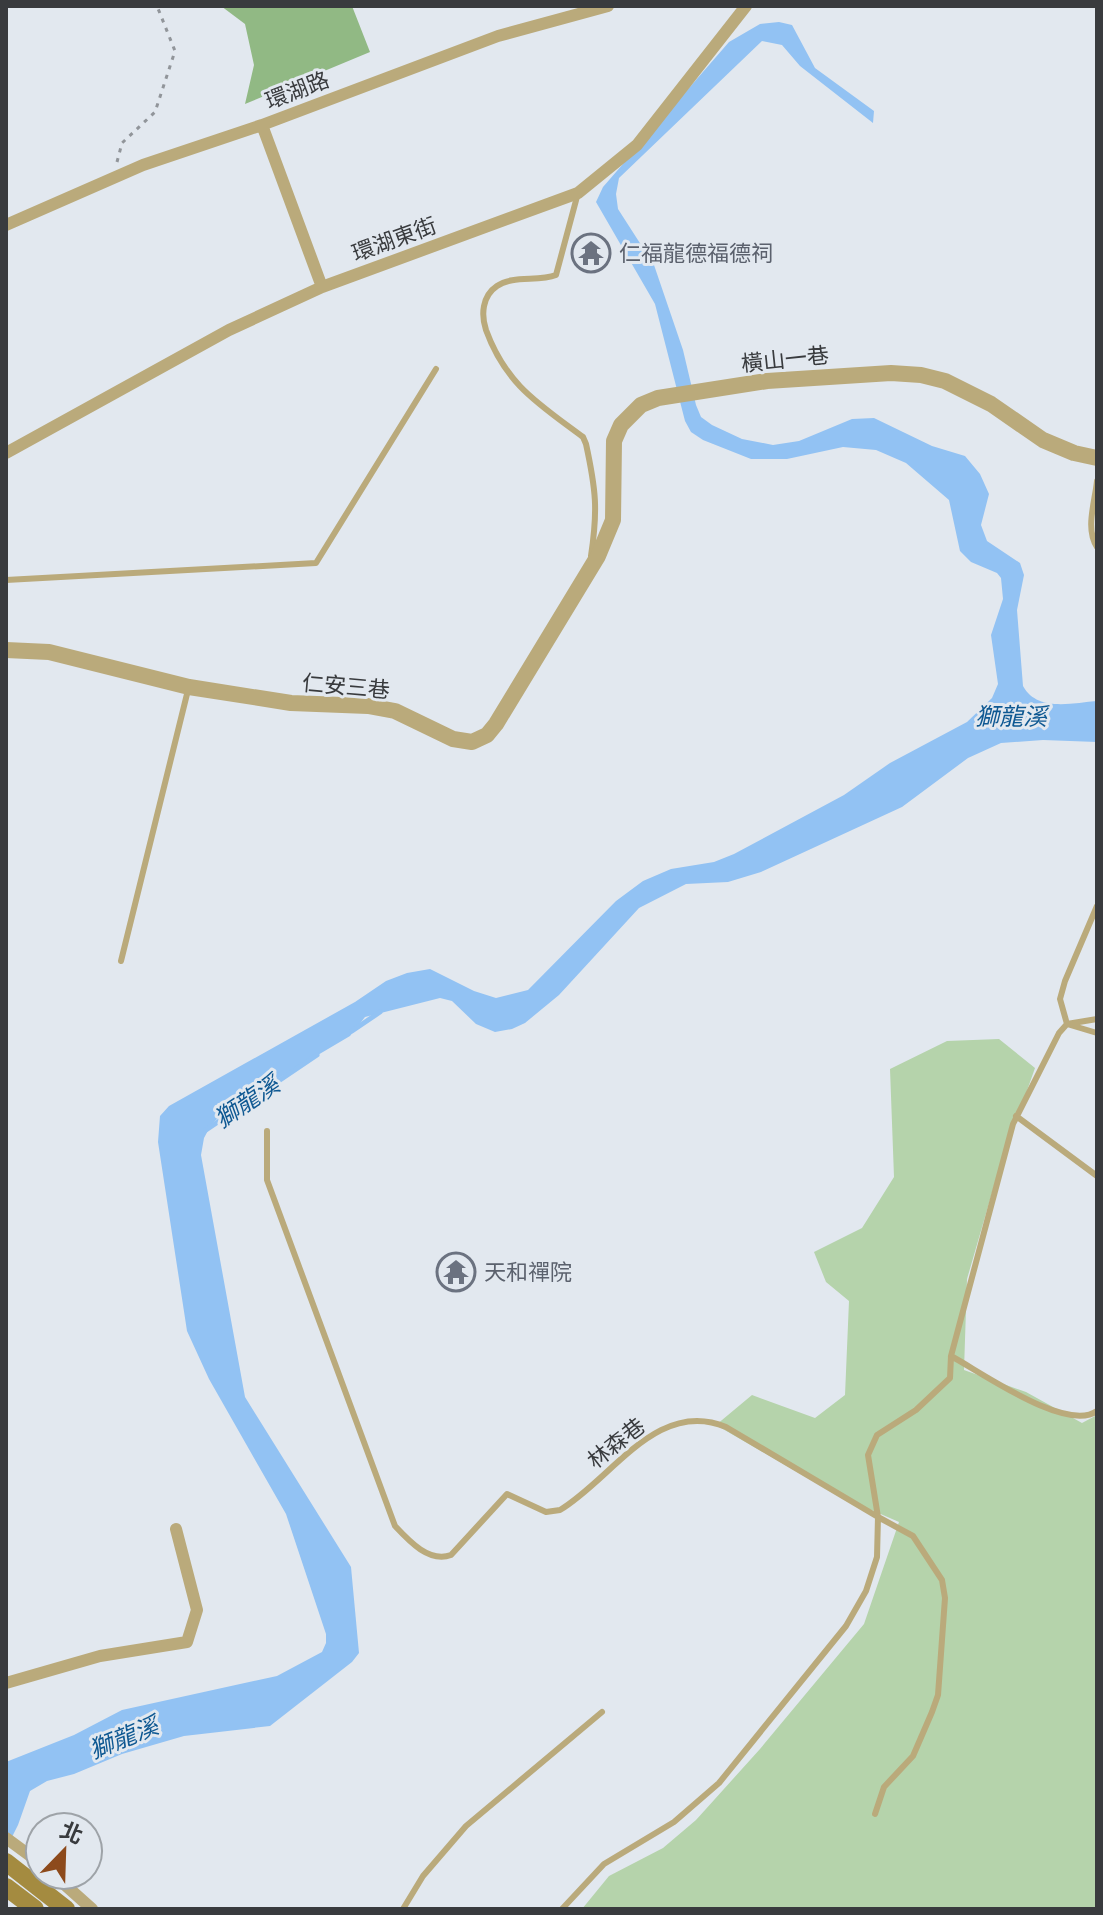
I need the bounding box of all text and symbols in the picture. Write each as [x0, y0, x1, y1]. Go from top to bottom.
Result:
street label: 環湖路 [261, 65, 333, 115]
street label: 環湖東街 [348, 211, 440, 267]
temple icon: 仁福龍德福德祠 [570, 232, 612, 274]
place label: 仁福龍德福德祠 [619, 239, 773, 267]
street label: 橫山一巷 [740, 340, 830, 378]
street label: 仁安三巷 [301, 668, 391, 704]
water label: 獅龍溪 [975, 701, 1050, 732]
water label: 獅龍溪 [208, 1067, 288, 1135]
temple icon: 天和禪院 [435, 1251, 477, 1293]
place label: 天和禪院 [484, 1258, 572, 1286]
street label: 林森巷 [581, 1412, 651, 1474]
water label: 獅龍溪 [85, 1709, 166, 1765]
north arrow [24, 1811, 104, 1891]
text: 北 [56, 1815, 87, 1850]

